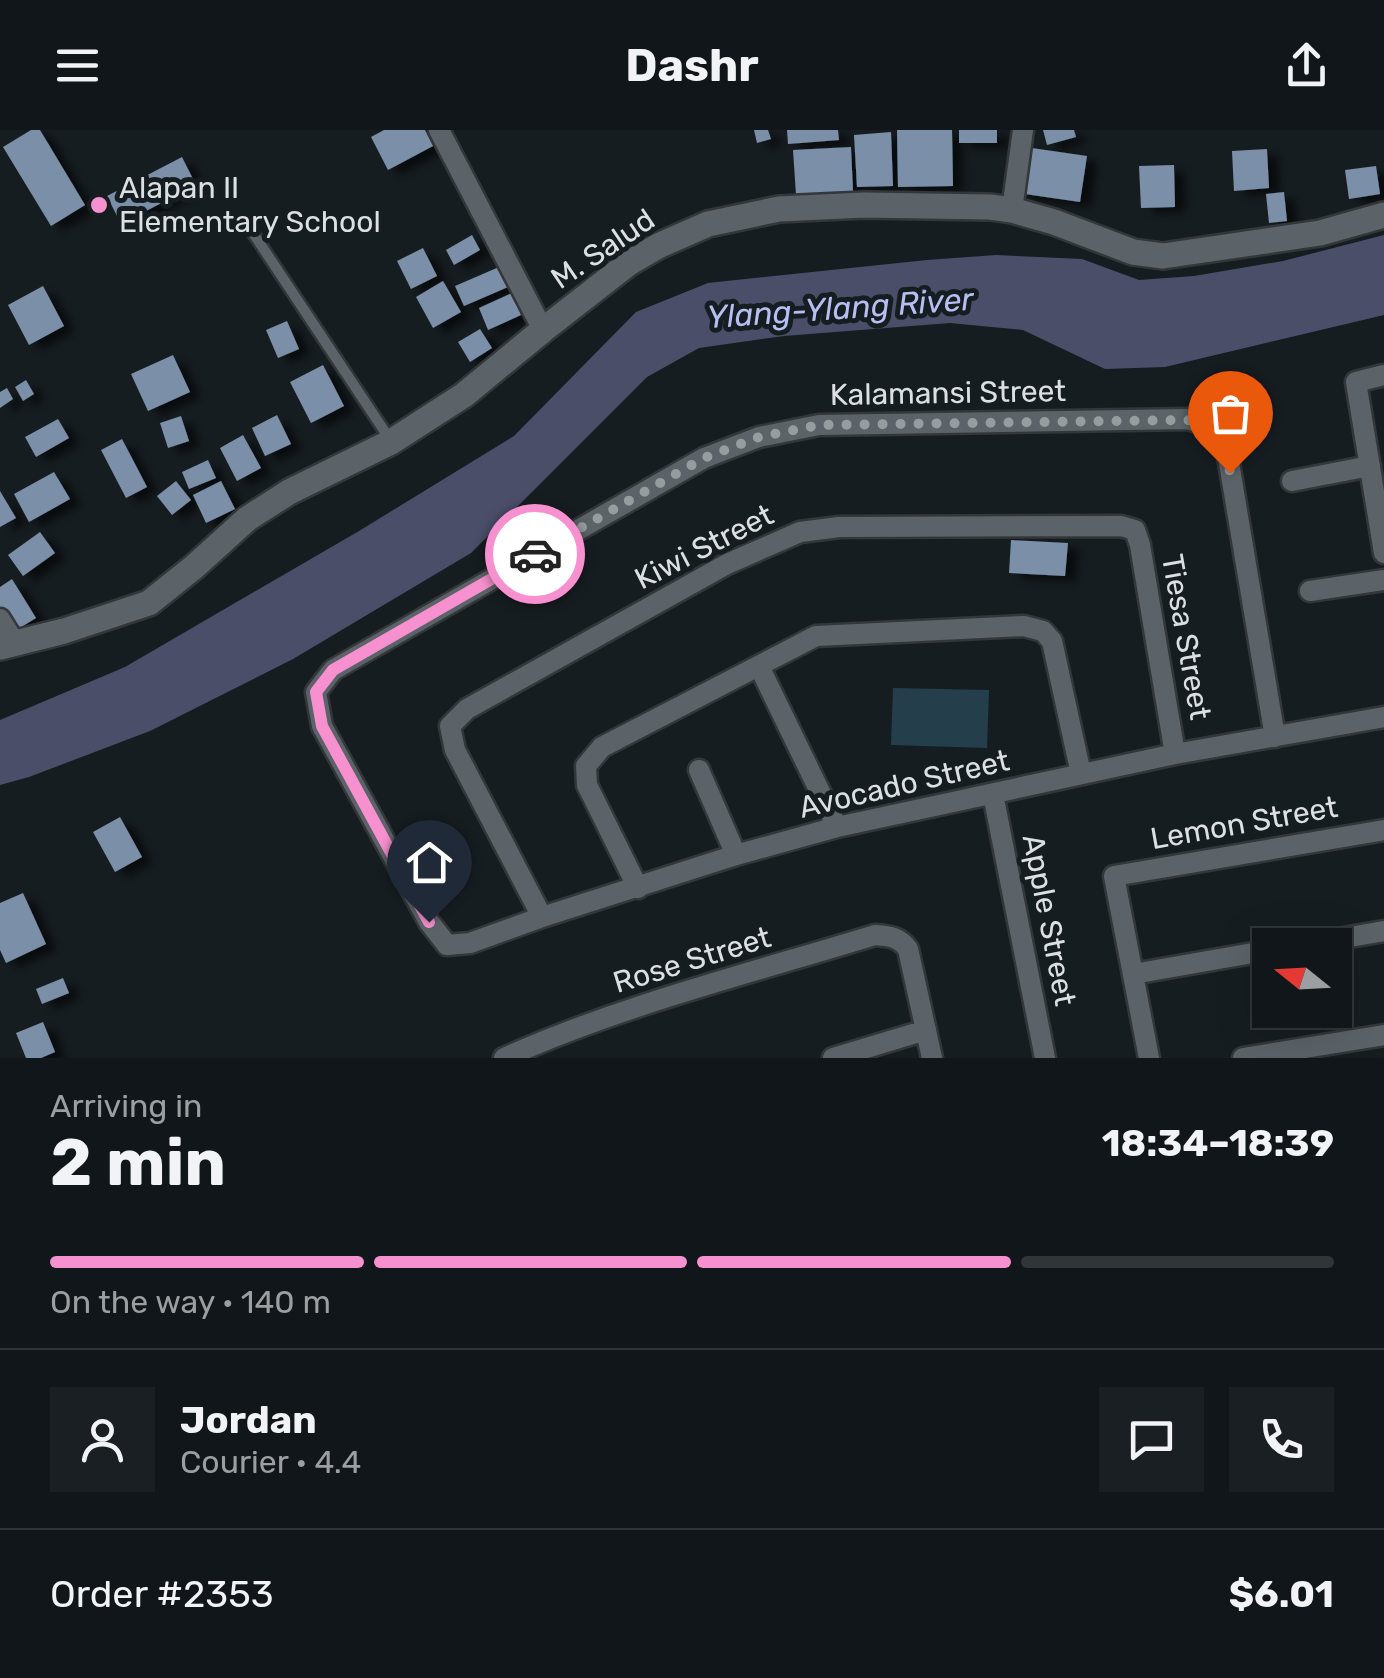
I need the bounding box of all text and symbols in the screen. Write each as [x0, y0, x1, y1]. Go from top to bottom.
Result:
icon: menu [50, 38, 105, 93]
icon: share [1279, 38, 1334, 93]
text: Dashr [625, 39, 759, 92]
place label: Alapan II Elementary School [119, 170, 381, 240]
marker: Alapan II Elementary School [88, 194, 110, 216]
street label: M. Salud [544, 201, 662, 297]
water label: Ylang-Ylang River [705, 280, 976, 336]
pin [1188, 371, 1273, 474]
street label: Kalamansi Street [830, 373, 1067, 413]
icon: bag [1203, 386, 1258, 441]
street label: Kiwi Street [629, 497, 780, 597]
courier [485, 504, 585, 604]
icon: car [508, 527, 563, 582]
street label: Tiesa Street [1154, 551, 1218, 723]
street label: Avocado Street [795, 742, 1013, 826]
street label: Lemon Street [1148, 789, 1341, 857]
pin [387, 820, 472, 923]
street label: Apple Street [1015, 831, 1083, 1009]
icon: home [402, 835, 457, 890]
street label: Rose Street [609, 919, 775, 1001]
north arrow [1252, 928, 1352, 1028]
map controls [1252, 928, 1352, 1028]
text: Arriving in [50, 1087, 202, 1125]
text: 18:34–18:39 [1102, 1120, 1334, 1166]
text: 2 min [50, 1124, 226, 1201]
text: On the way · 140 m [50, 1283, 331, 1321]
button: person [50, 1387, 155, 1492]
button: chat [1099, 1387, 1204, 1492]
button: phone [1229, 1387, 1334, 1492]
text: Jordan [180, 1397, 317, 1443]
text: Courier · 4.4 [180, 1443, 361, 1481]
text: Order #2353 [50, 1571, 274, 1617]
text: $6.01 [1229, 1571, 1334, 1617]

